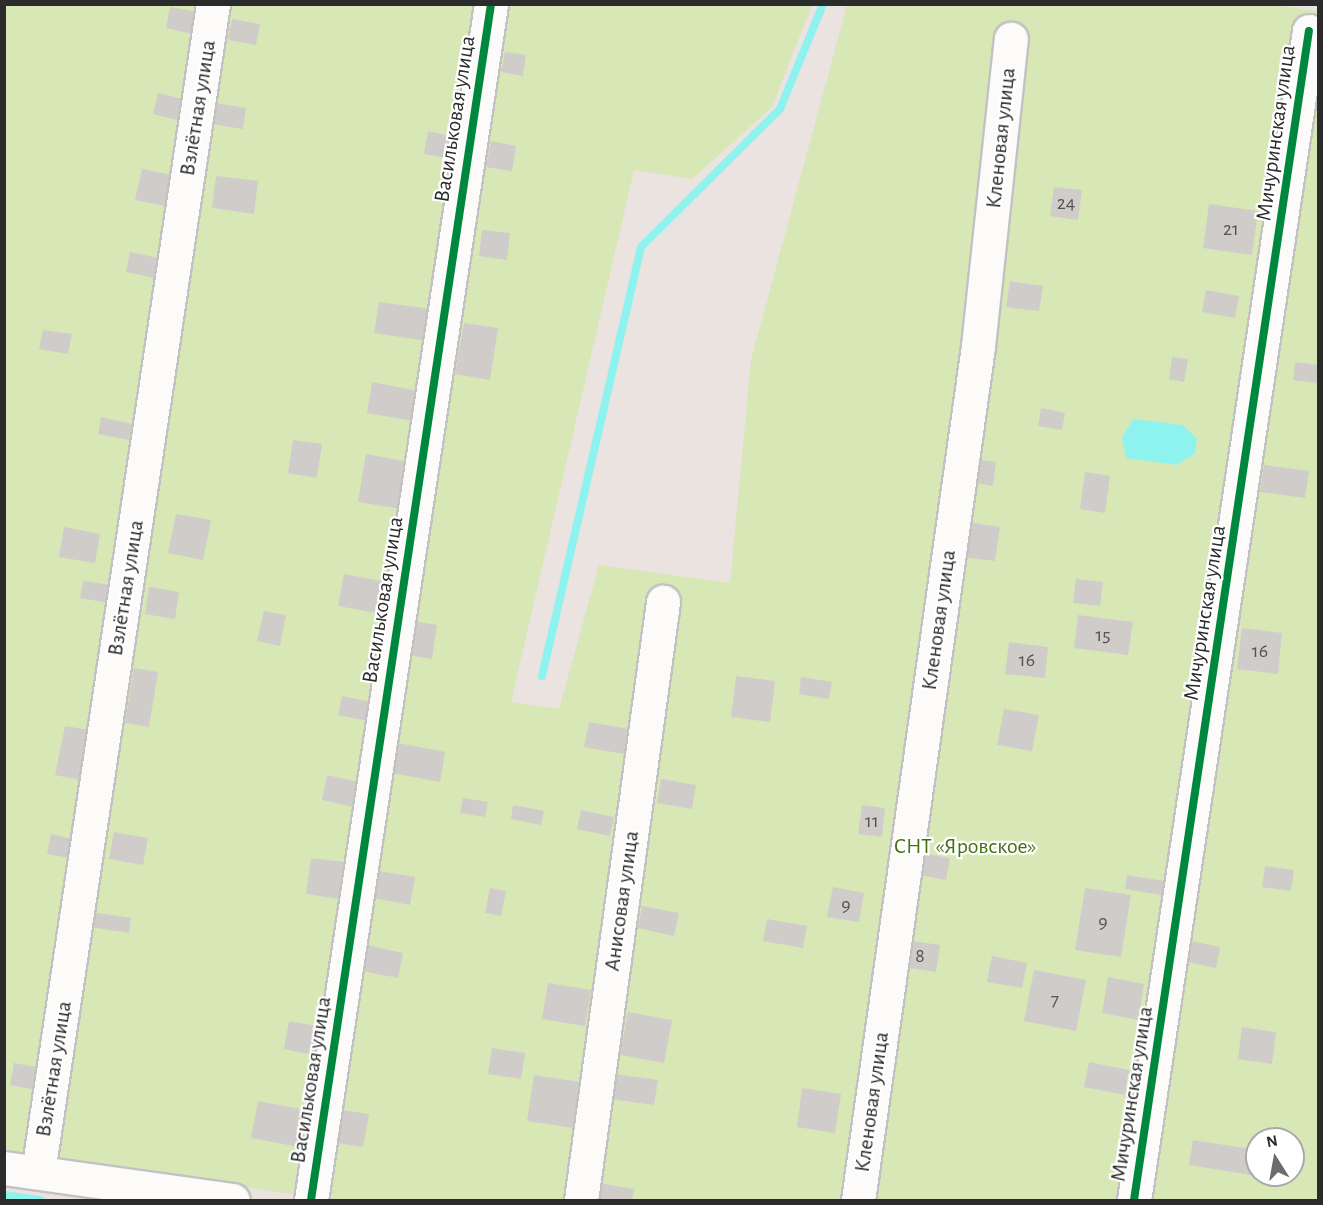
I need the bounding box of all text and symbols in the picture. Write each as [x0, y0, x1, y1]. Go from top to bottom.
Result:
street label: Васильковая улица [429, 34, 481, 204]
street label: Взлётная улица [174, 38, 222, 178]
street label: Мичуринская улица [1251, 43, 1301, 223]
street label: Кленовая улица [980, 66, 1022, 210]
house number: 24 [1057, 191, 1075, 215]
house number: 21 [1223, 217, 1239, 241]
street label: Васильковая улица [357, 515, 409, 685]
street label: Взлётная улица [102, 518, 150, 658]
street label: Мичуринская улица [1178, 523, 1232, 703]
street label: Кленовая улица [916, 548, 962, 692]
house number: 15 [1095, 623, 1111, 647]
house number: 16 [1252, 639, 1268, 663]
house number: 16 [1019, 648, 1035, 672]
house number: 11 [865, 809, 879, 833]
street label: Анисовая улица [599, 829, 645, 973]
park label: СНТ «Яровское» [894, 834, 1036, 860]
house number: 9 [841, 893, 851, 917]
house number: 9 [1098, 910, 1108, 934]
house number: 8 [915, 944, 925, 968]
house number: 7 [1051, 988, 1059, 1012]
street label: Васильковая улица [285, 995, 337, 1165]
street label: Взлётная улица [30, 999, 78, 1139]
street label: Мичуринская улица [1105, 1004, 1159, 1184]
street label: Кленовая улица [849, 1030, 895, 1174]
north arrow [1245, 1127, 1305, 1187]
text: N [1265, 1132, 1279, 1150]

